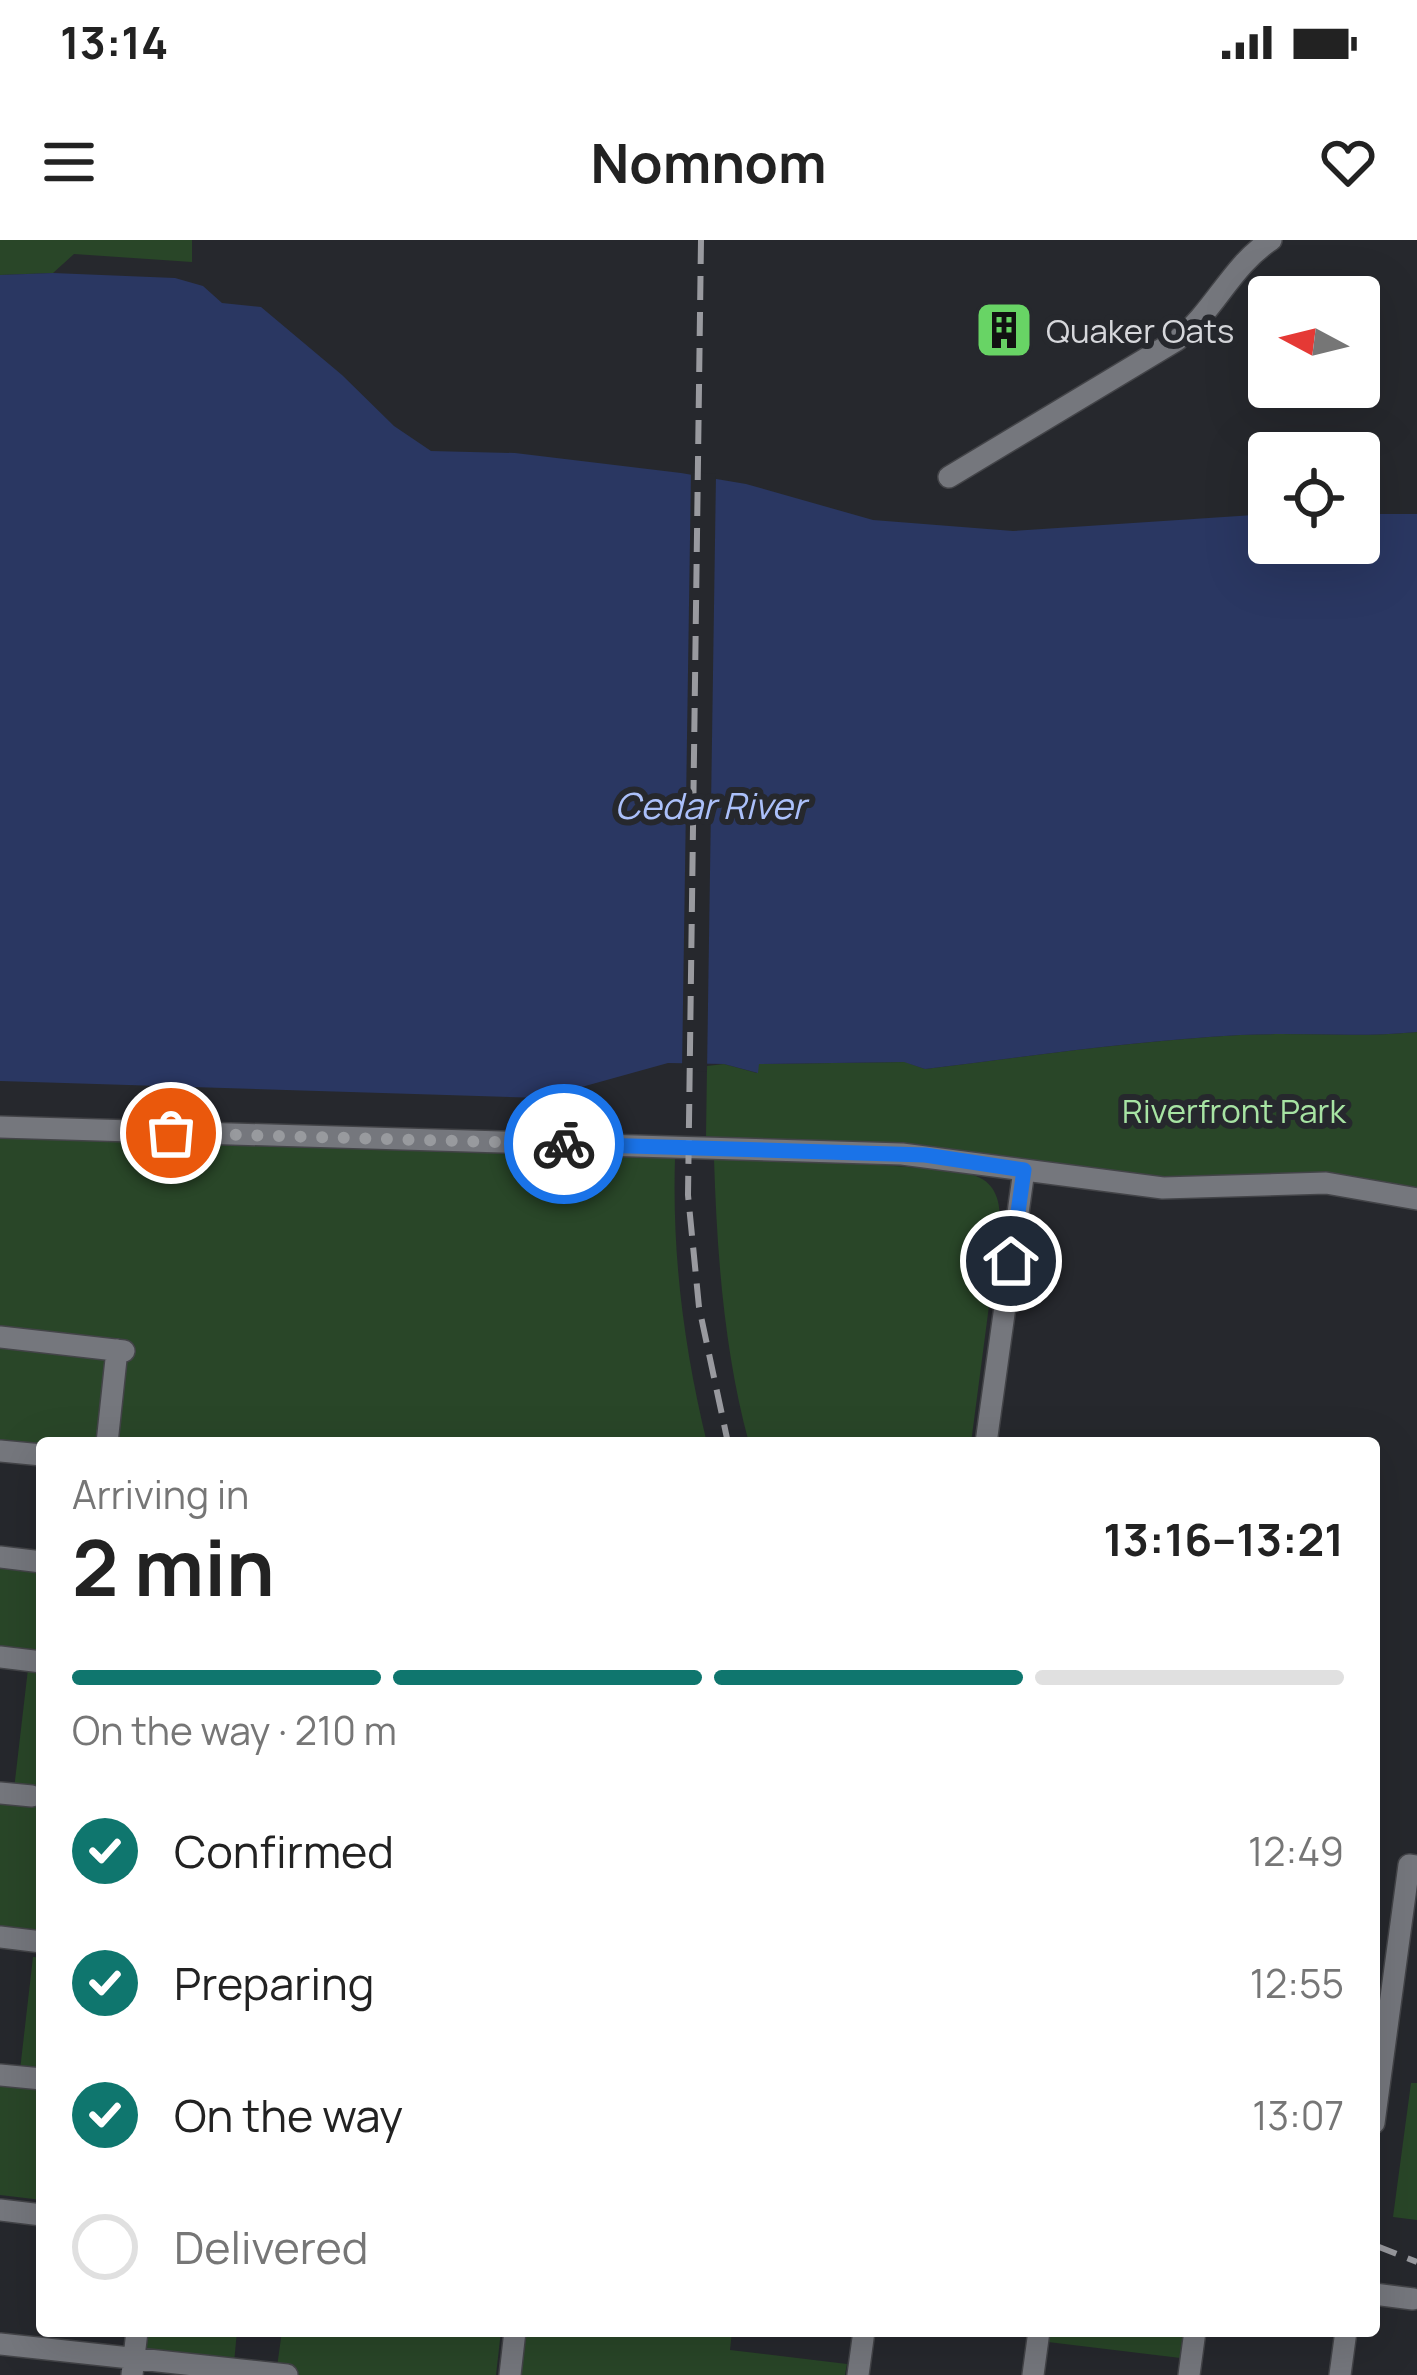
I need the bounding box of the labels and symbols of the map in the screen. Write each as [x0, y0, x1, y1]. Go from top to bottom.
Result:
north arrow [1248, 276, 1380, 408]
building icon: Quaker Oats [973, 299, 1035, 361]
place label: Quaker Oats [1046, 308, 1234, 353]
water label: Cedar River [615, 781, 810, 830]
pin [120, 1082, 222, 1184]
courier [504, 1084, 624, 1204]
park label: Riverfront Park [1122, 1088, 1348, 1133]
pin [960, 1210, 1062, 1312]

